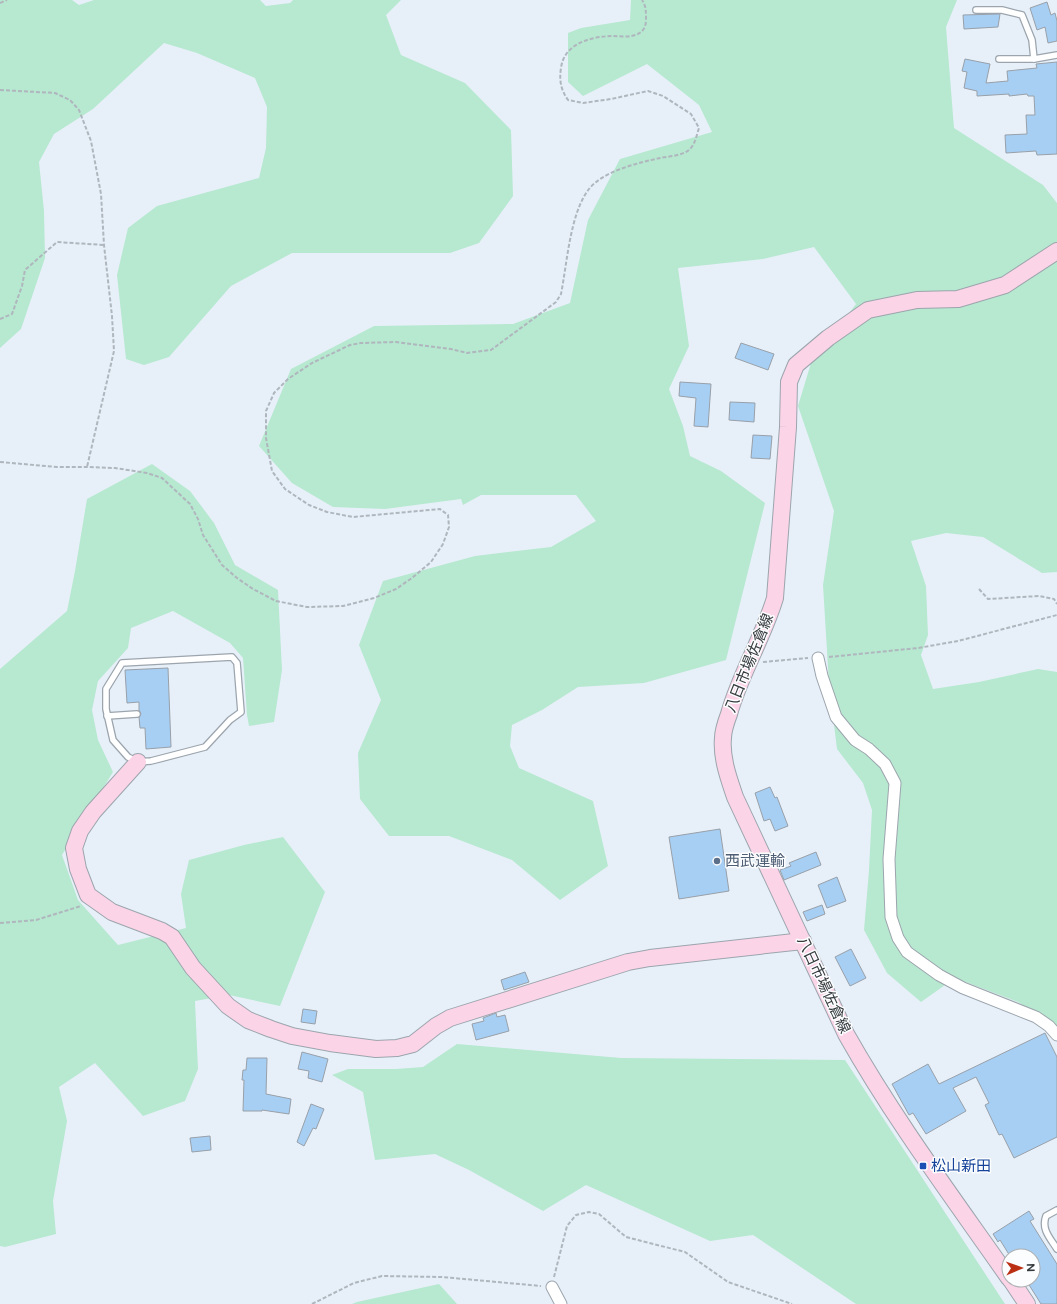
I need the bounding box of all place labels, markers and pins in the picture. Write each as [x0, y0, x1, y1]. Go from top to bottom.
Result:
place label: 西武運輸 [725, 852, 785, 870]
marker: 西武運輸 [712, 856, 722, 866]
place label: 松山新田 [931, 1157, 991, 1175]
marker: 松山新田 [918, 1161, 928, 1171]

